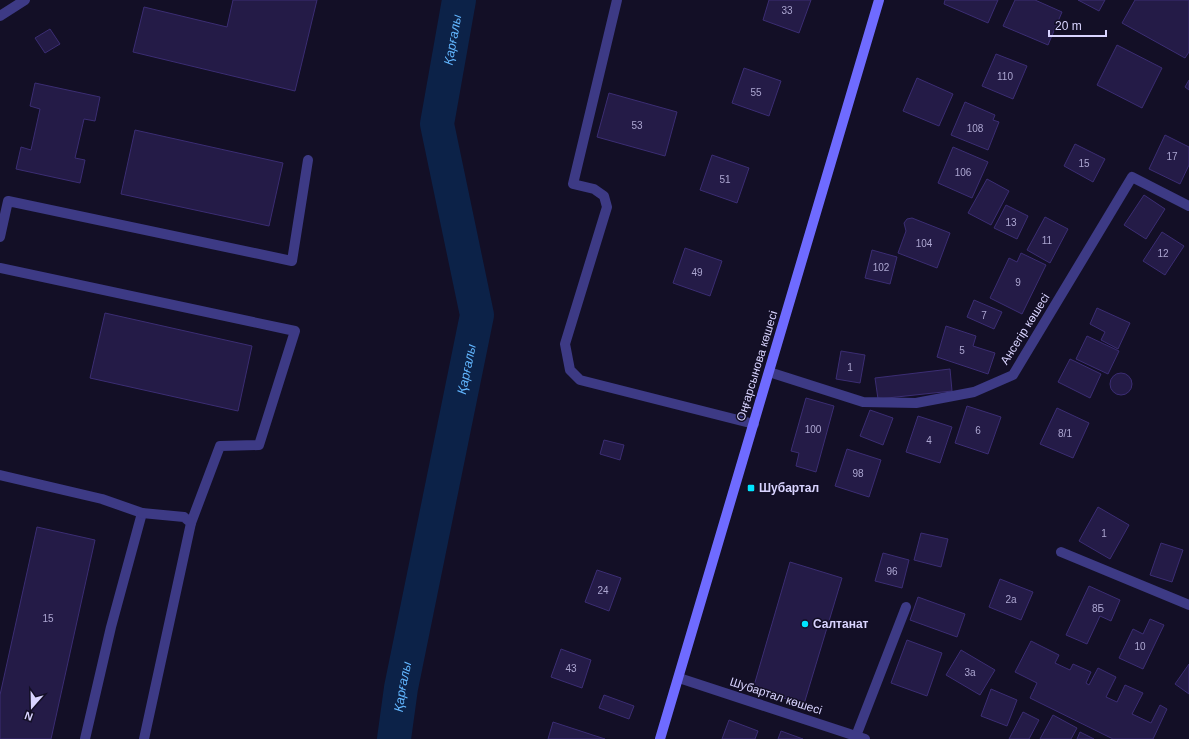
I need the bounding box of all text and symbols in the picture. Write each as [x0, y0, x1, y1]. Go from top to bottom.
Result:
house number: 33 [781, 5, 793, 16]
scale bar [1049, 12, 1106, 38]
water label: Қарғалы [440, 13, 464, 66]
text: 20 m [1055, 19, 1082, 33]
house number: 110 [997, 71, 1013, 82]
house number: 55 [750, 87, 762, 98]
house number: 53 [631, 120, 643, 131]
house number: 108 [967, 123, 984, 134]
house number: 17 [1166, 151, 1178, 162]
house number: 15 [1078, 158, 1090, 169]
house number: 106 [955, 167, 972, 178]
house number: 51 [719, 174, 731, 185]
house number: 13 [1005, 217, 1017, 228]
house number: 11 [1042, 235, 1053, 246]
house number: 104 [916, 238, 933, 249]
house number: 12 [1157, 248, 1169, 259]
house number: 102 [873, 262, 890, 273]
house number: 49 [691, 267, 703, 278]
house number: 9 [1015, 277, 1021, 288]
street label: Ансегір көшесі [998, 291, 1052, 367]
street label: Оңғарсынова көшесі [734, 309, 780, 423]
house number: 7 [981, 310, 987, 321]
water label: Қарғалы [454, 342, 479, 396]
house number: 5 [959, 345, 965, 356]
house number: 1 [847, 362, 853, 373]
house number: 100 [805, 424, 822, 435]
house number: 6 [975, 425, 981, 436]
house number: 8/1 [1058, 428, 1072, 439]
house number: 4 [926, 435, 932, 446]
house number: 98 [852, 468, 864, 479]
place label: Шубартал [759, 481, 819, 495]
marker: Шубартал [746, 483, 756, 493]
house number: 1 [1101, 528, 1107, 539]
house number: 96 [886, 566, 898, 577]
house number: 24 [597, 585, 609, 596]
house number: 2а [1005, 594, 1017, 605]
house number: 8Б [1092, 603, 1104, 614]
house number: 15 [42, 613, 54, 624]
place label: Салтанат [813, 617, 869, 631]
marker: Салтанат [800, 619, 810, 629]
house number: 10 [1134, 641, 1146, 652]
water label: Қарғалы [390, 660, 414, 713]
house number: 43 [565, 663, 577, 674]
house number: 3а [964, 667, 976, 678]
street label: Шубартал көшесі [728, 674, 824, 718]
north arrow [12, 687, 52, 727]
text: N [23, 709, 34, 723]

